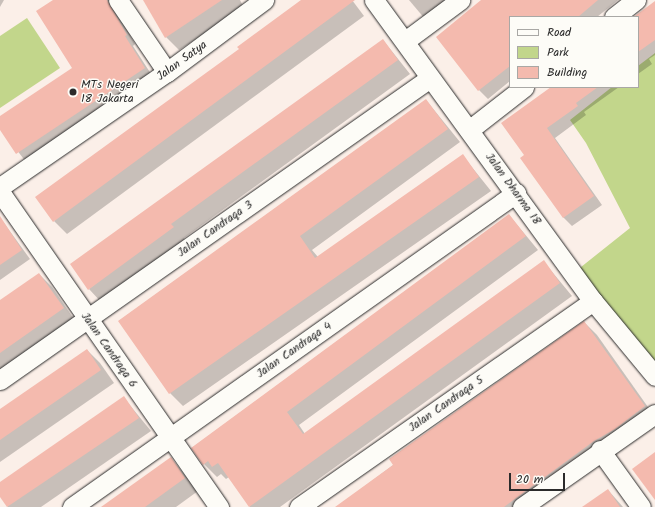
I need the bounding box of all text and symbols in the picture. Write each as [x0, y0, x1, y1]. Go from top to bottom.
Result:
legend [509, 16, 639, 88]
text: Road [547, 23, 571, 42]
street label: Jalan Satya [154, 38, 210, 84]
text: Park [547, 43, 569, 62]
text: Building [547, 63, 587, 82]
place label: MTs Negeri 18 Jakarta [81, 78, 138, 106]
marker: MTs Negeri 18 Jakarta [68, 87, 78, 97]
street label: Jalan Dharma 18 [482, 150, 544, 228]
street label: Jalan Candraqa 3 [174, 198, 256, 260]
street label: Jalan Candraqa 6 [78, 310, 140, 390]
street label: Jalan Candraqa 4 [254, 319, 334, 381]
street label: Jalan Candraqa 5 [406, 373, 486, 435]
scale bar [511, 465, 567, 491]
text: 20 m [516, 470, 543, 489]

